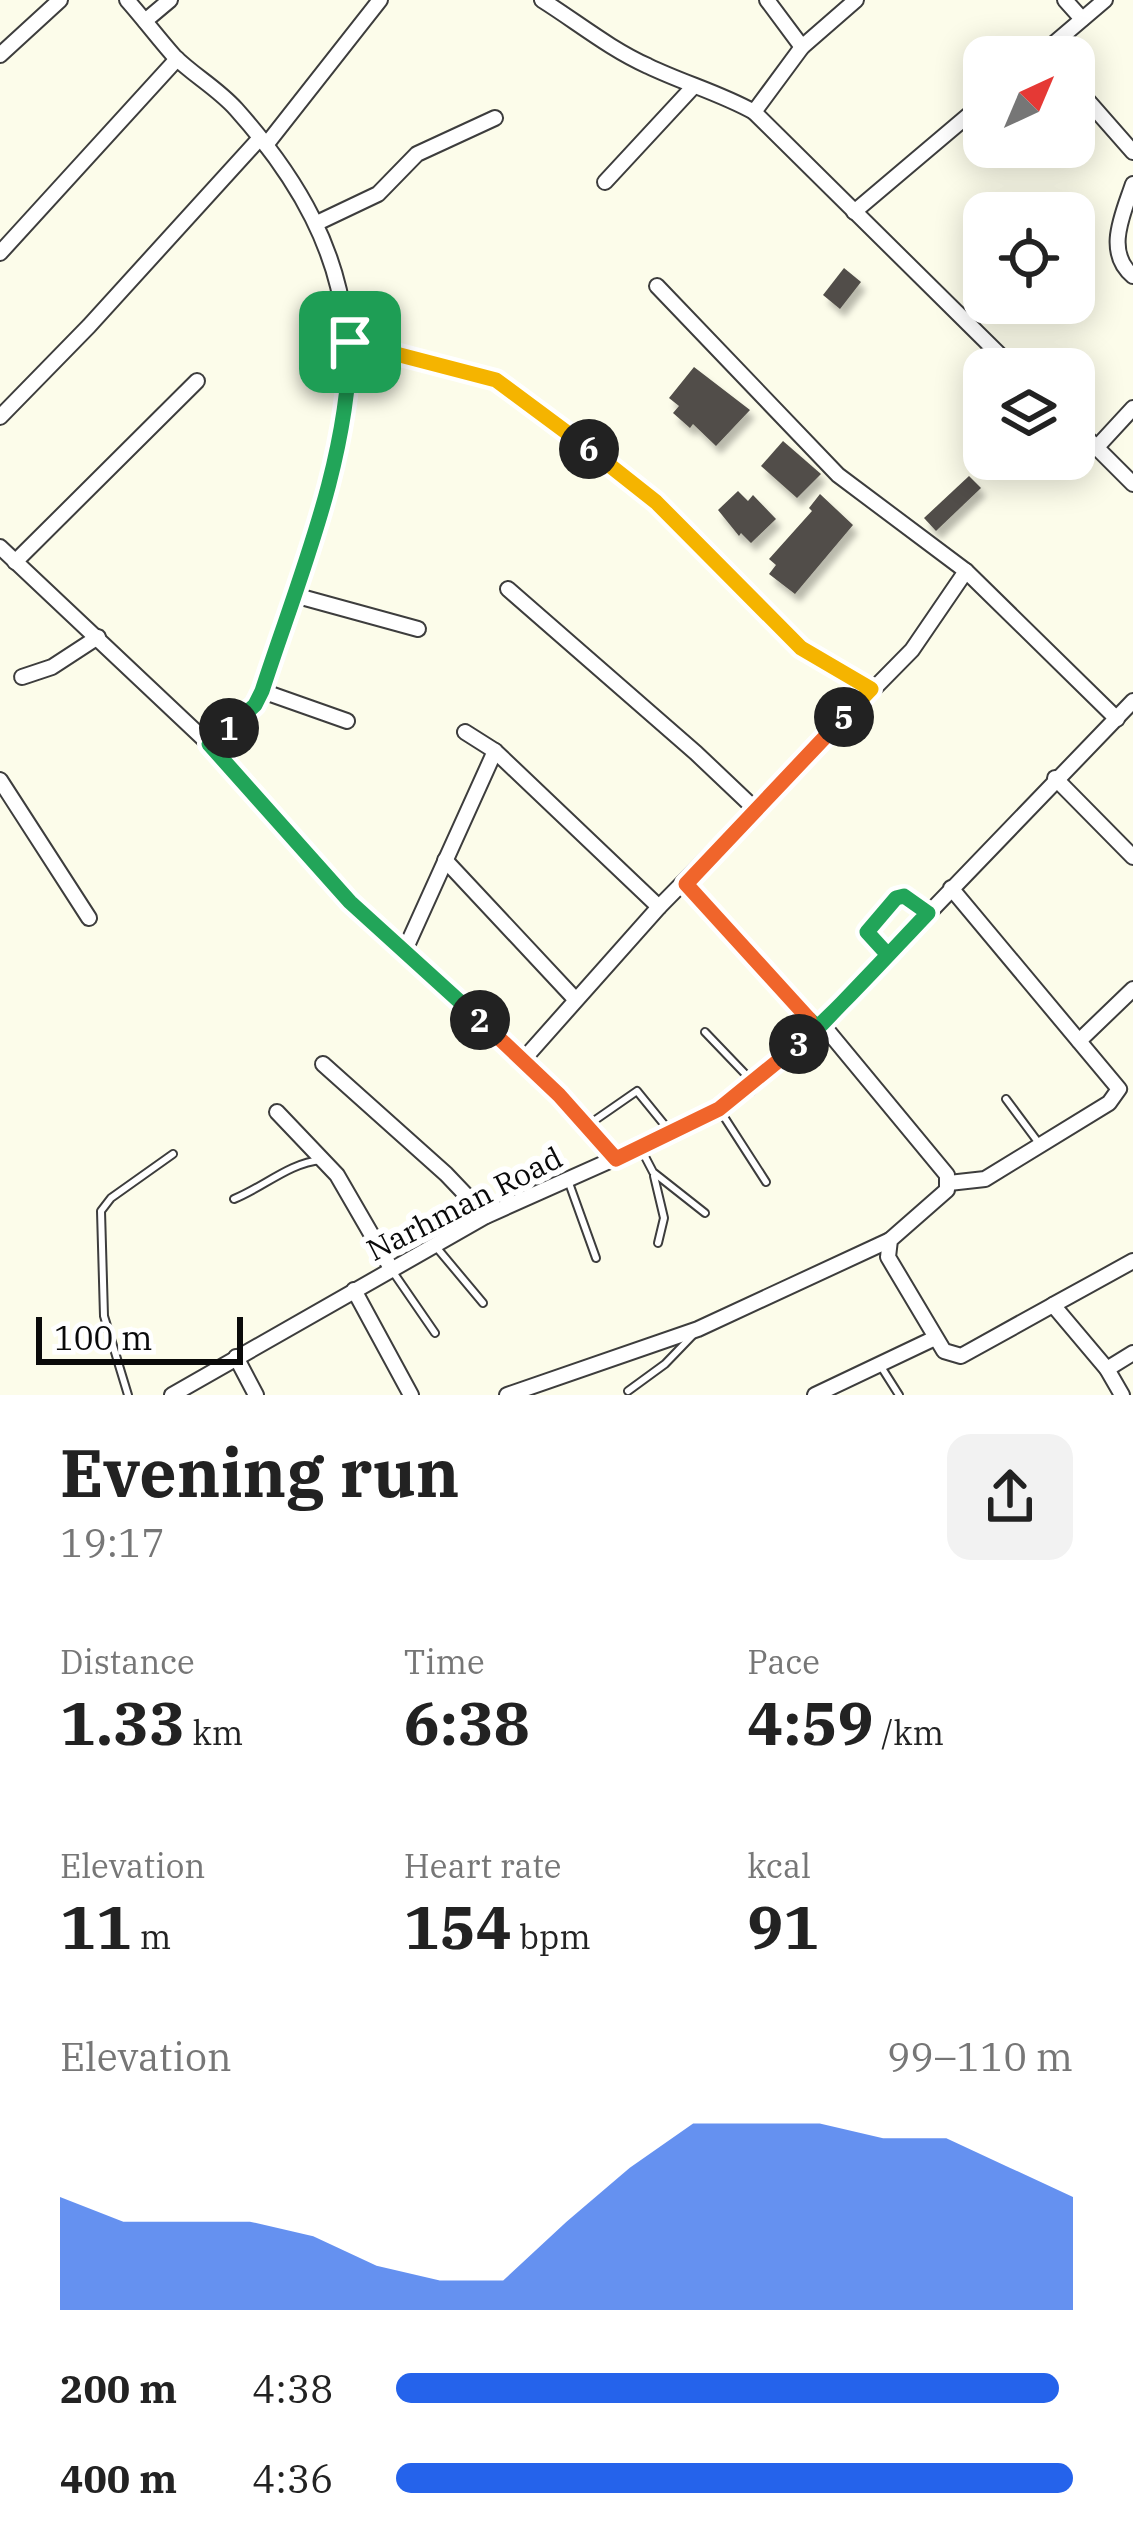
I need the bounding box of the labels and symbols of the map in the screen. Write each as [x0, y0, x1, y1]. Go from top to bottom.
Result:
north arrow [963, 36, 1095, 168]
pin [299, 291, 401, 393]
pin: 6 [559, 419, 619, 479]
pin: 5 [814, 687, 874, 747]
pin: 1 [199, 698, 259, 758]
pin: 2 [450, 990, 510, 1050]
pin: 3 [769, 1014, 829, 1074]
street label: Narhman Road [360, 1137, 568, 1269]
scale bar [36, 1311, 243, 1364]

